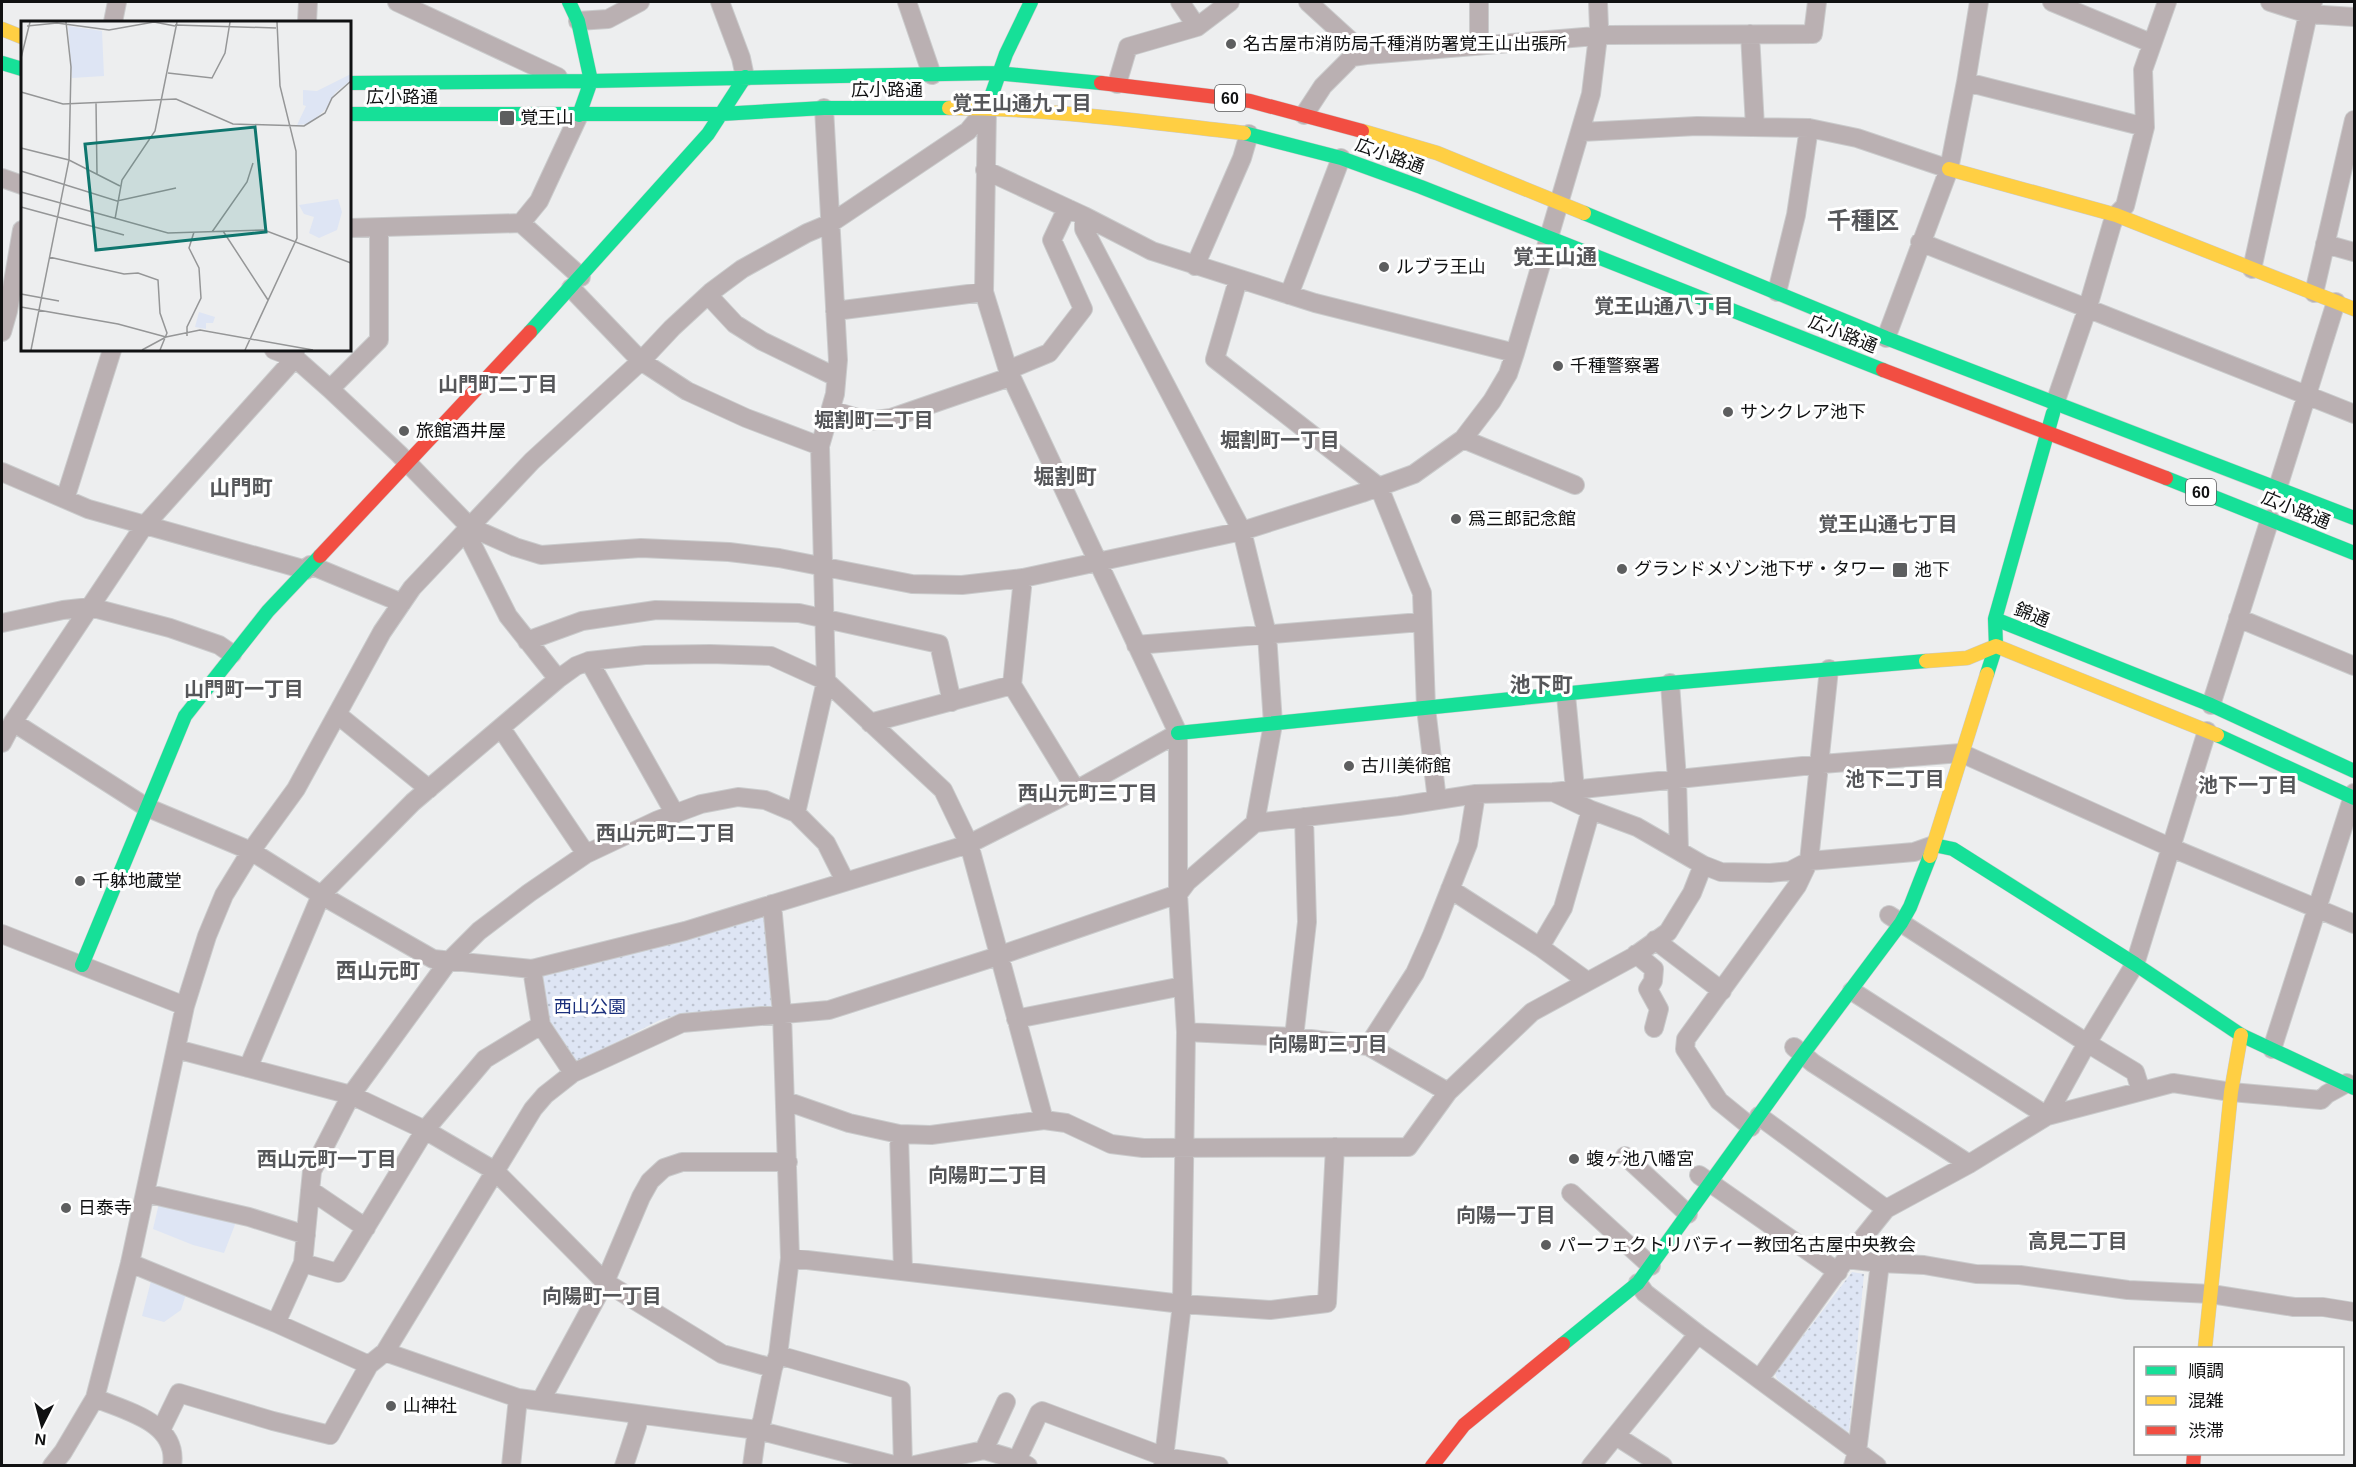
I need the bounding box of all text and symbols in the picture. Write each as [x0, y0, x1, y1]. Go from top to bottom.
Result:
inset map [21, 21, 351, 351]
place label: 名古屋市消防局千種消防署覚王山出張所 [1243, 34, 1567, 54]
marker: 名古屋市消防局千種消防署覚王山出張所 [1224, 37, 1238, 51]
street label: 広小路通 [851, 80, 923, 100]
road number: 60 [1215, 85, 1245, 111]
street label: 広小路通 [366, 87, 438, 107]
district label: 覚王山通九丁目 [952, 92, 1092, 114]
place label: 覚王山 [520, 108, 574, 128]
marker: 覚王山 [498, 109, 516, 127]
street label: 広小路通 [1353, 134, 1427, 178]
district label: 千種区 [1827, 207, 1899, 234]
district label: 覚王山通 [1513, 245, 1597, 268]
place label: ルブラ王山 [1396, 257, 1486, 277]
marker: ルブラ王山 [1377, 260, 1391, 274]
district label: 覚王山通八丁目 [1594, 295, 1734, 317]
street label: 広小路通 [1806, 311, 1880, 357]
place label: 千種警察署 [1570, 356, 1660, 376]
marker: 千種警察署 [1551, 359, 1565, 373]
district label: 山門町二丁目 [438, 373, 558, 395]
place label: サンクレア池下 [1740, 402, 1866, 422]
marker: サンクレア池下 [1721, 405, 1735, 419]
district label: 堀割町二丁目 [814, 409, 934, 431]
place label: 旅館酒井屋 [416, 421, 506, 441]
marker: 旅館酒井屋 [397, 424, 411, 438]
district label: 堀割町一丁目 [1220, 429, 1340, 451]
district label: 堀割町 [1034, 465, 1097, 488]
district label: 山門町 [210, 476, 273, 499]
road number: 60 [2186, 479, 2216, 505]
street label: 広小路通 [2259, 487, 2333, 533]
place label: 爲三郎記念館 [1468, 509, 1576, 529]
marker: 爲三郎記念館 [1449, 512, 1463, 526]
district label: 覚王山通七丁目 [1818, 513, 1958, 535]
place label: グランドメゾン池下ザ・タワー [1634, 559, 1886, 579]
place label: 池下 [1914, 560, 1950, 580]
marker: 池下 [1891, 561, 1909, 579]
marker: グランドメゾン池下ザ・タワー [1615, 562, 1629, 576]
street label: 錦通 [2012, 599, 2052, 631]
district label: 池下町 [1510, 673, 1573, 696]
district label: 山門町一丁目 [184, 678, 304, 700]
place label: 古川美術館 [1361, 756, 1451, 776]
marker: 古川美術館 [1342, 759, 1356, 773]
district label: 池下二丁目 [1845, 768, 1945, 790]
district label: 池下一丁目 [2198, 774, 2298, 796]
district label: 西山元町三丁目 [1018, 782, 1158, 804]
district label: 西山元町二丁目 [596, 822, 736, 844]
place label: 千躰地蔵堂 [92, 871, 182, 891]
marker: 千躰地蔵堂 [73, 874, 87, 888]
district label: 西山元町 [336, 959, 420, 982]
park label: 西山公園 [554, 997, 626, 1017]
district label: 向陽町三丁目 [1268, 1033, 1388, 1055]
district label: 西山元町一丁目 [257, 1148, 397, 1170]
place label: 蝮ヶ池八幡宮 [1586, 1149, 1694, 1169]
marker: 蝮ヶ池八幡宮 [1567, 1152, 1581, 1166]
district label: 向陽町二丁目 [928, 1164, 1048, 1186]
place label: 日泰寺 [78, 1198, 132, 1218]
marker: 日泰寺 [59, 1201, 73, 1215]
district label: 向陽一丁目 [1456, 1204, 1556, 1226]
district label: 高見二丁目 [2028, 1230, 2128, 1252]
place label: パーフェクトリバティー教団名古屋中央教会 [1558, 1235, 1916, 1255]
marker: パーフェクトリバティー教団名古屋中央教会 [1539, 1238, 1553, 1252]
district label: 向陽町一丁目 [542, 1285, 662, 1307]
legend [2134, 1347, 2344, 1455]
text: 順調 [2188, 1361, 2224, 1381]
text: 混雑 [2188, 1391, 2224, 1411]
north arrow [12, 1395, 72, 1455]
place label: 山神社 [403, 1396, 457, 1416]
marker: 山神社 [384, 1399, 398, 1413]
text: 渋滞 [2188, 1421, 2224, 1441]
text: N [34, 1430, 47, 1448]

